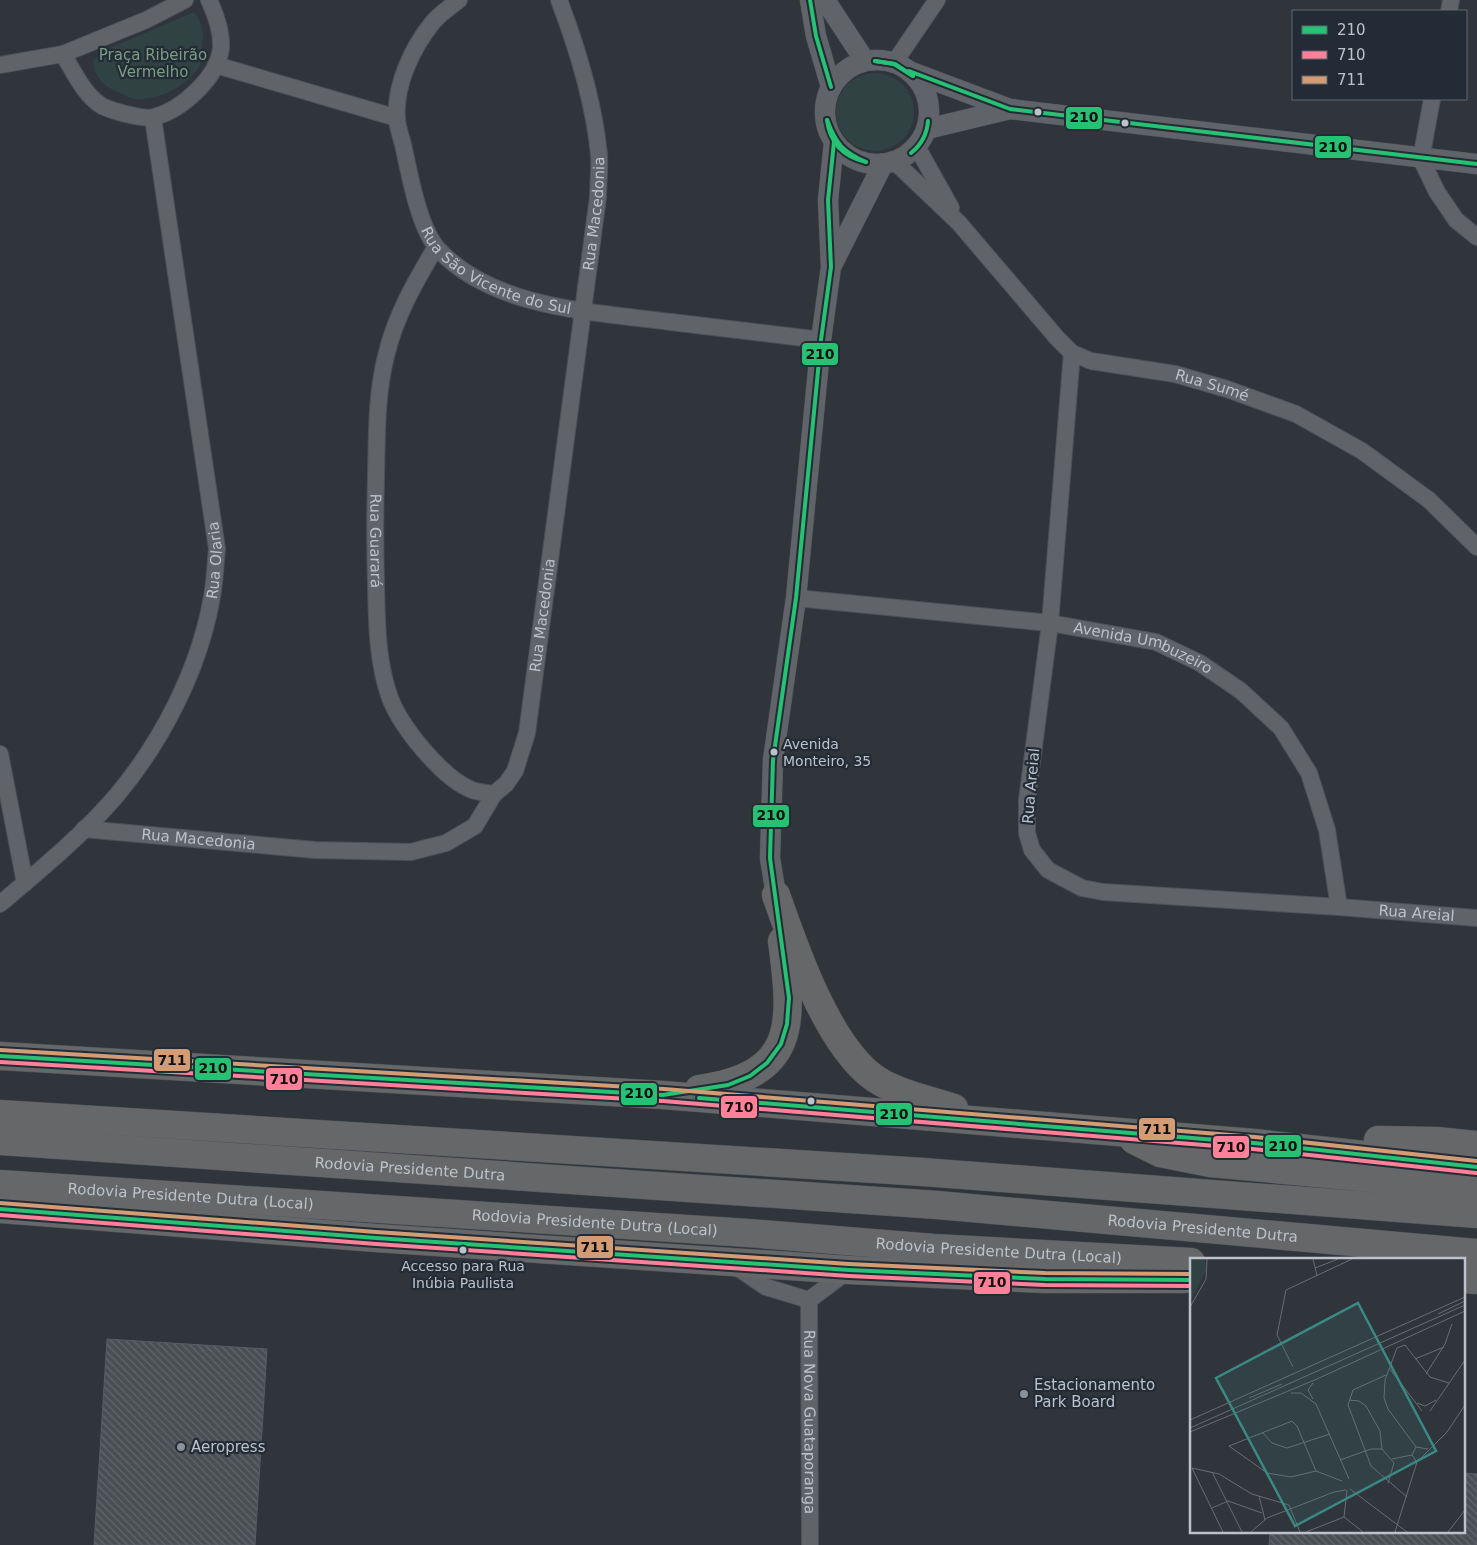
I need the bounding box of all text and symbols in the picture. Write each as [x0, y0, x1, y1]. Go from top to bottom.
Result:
legend [1292, 10, 1467, 100]
text: 210 [1337, 21, 1366, 39]
park label: Praça Ribeirão Vermelho [99, 46, 207, 81]
text: 710 [1337, 46, 1366, 64]
text: 711 [1337, 71, 1366, 89]
line badge: 210 [1065, 106, 1103, 130]
unlabelled marker [1033, 107, 1043, 117]
text: 210 [1069, 109, 1099, 125]
unlabelled marker [1120, 118, 1130, 128]
line badge: 210 [1314, 135, 1352, 159]
text: 210 [1318, 139, 1348, 155]
street label: Rua Macedonia [579, 157, 608, 272]
street label: Rua São Vicente do Sul [417, 224, 573, 318]
line badge: 210 [801, 342, 839, 366]
text: 210 [805, 346, 835, 362]
street label: Rua Sumé [1173, 366, 1251, 405]
street label: Rua Guarará [366, 493, 385, 588]
street label: Rua Olaria [203, 520, 226, 601]
street label: Rua Macedonia [526, 557, 559, 673]
street label: Avenida Umbuzeiro [1072, 618, 1216, 678]
place label: Avenida Monteiro, 35 [783, 736, 871, 769]
marker: Avenida Monteiro, 35 [769, 747, 779, 757]
street label: Rua Areial [1019, 747, 1043, 825]
line badge: 210 [752, 804, 790, 828]
text: 210 [756, 807, 786, 823]
street label: Rua Macedonia [141, 825, 256, 854]
street label: Rua Areial [1378, 901, 1455, 925]
line badge: 711 [153, 1048, 191, 1072]
text: 711 [157, 1052, 187, 1068]
line badge: 210 [194, 1057, 232, 1081]
text: 210 [198, 1060, 228, 1076]
line badge: 710 [265, 1067, 303, 1091]
text: 710 [269, 1071, 299, 1087]
line badge: 210 [620, 1082, 658, 1106]
text: 210 [624, 1085, 654, 1101]
line badge: 710 [720, 1095, 758, 1119]
unlabelled marker [806, 1096, 816, 1106]
text: 710 [724, 1099, 754, 1115]
line badge: 210 [875, 1102, 913, 1126]
text: 210 [879, 1106, 909, 1122]
line badge: 711 [1138, 1117, 1176, 1141]
text: 711 [1142, 1121, 1172, 1137]
line badge: 210 [1264, 1134, 1302, 1158]
line badge: 710 [1212, 1135, 1250, 1159]
text: 210 [1268, 1138, 1298, 1154]
text: 710 [1216, 1139, 1246, 1155]
street label: Rodovia Presidente Dutra [314, 1154, 506, 1184]
street label: Rodovia Presidente Dutra (Local) [67, 1179, 314, 1214]
street label: Rodovia Presidente Dutra (Local) [471, 1206, 718, 1240]
street label: Rodovia Presidente Dutra [1107, 1211, 1299, 1246]
street label: Rodovia Presidente Dutra (Local) [875, 1234, 1122, 1267]
line badge: 711 [576, 1235, 614, 1259]
text: 711 [580, 1239, 610, 1255]
marker: Accesso para Rua Inúbia Paulista [458, 1245, 468, 1255]
place label: Accesso para Rua Inúbia Paulista [401, 1258, 525, 1291]
inset map [1190, 1258, 1464, 1532]
line badge: 710 [973, 1271, 1011, 1295]
text: 710 [977, 1274, 1007, 1290]
street label: Rua Nova Guataporanga [800, 1330, 819, 1514]
place label: Estacionamento Park Board [1034, 1376, 1155, 1411]
marker: Estacionamento Park Board [1018, 1388, 1030, 1400]
place label: Aeropress [191, 1438, 266, 1456]
marker: Aeropress [175, 1441, 187, 1453]

